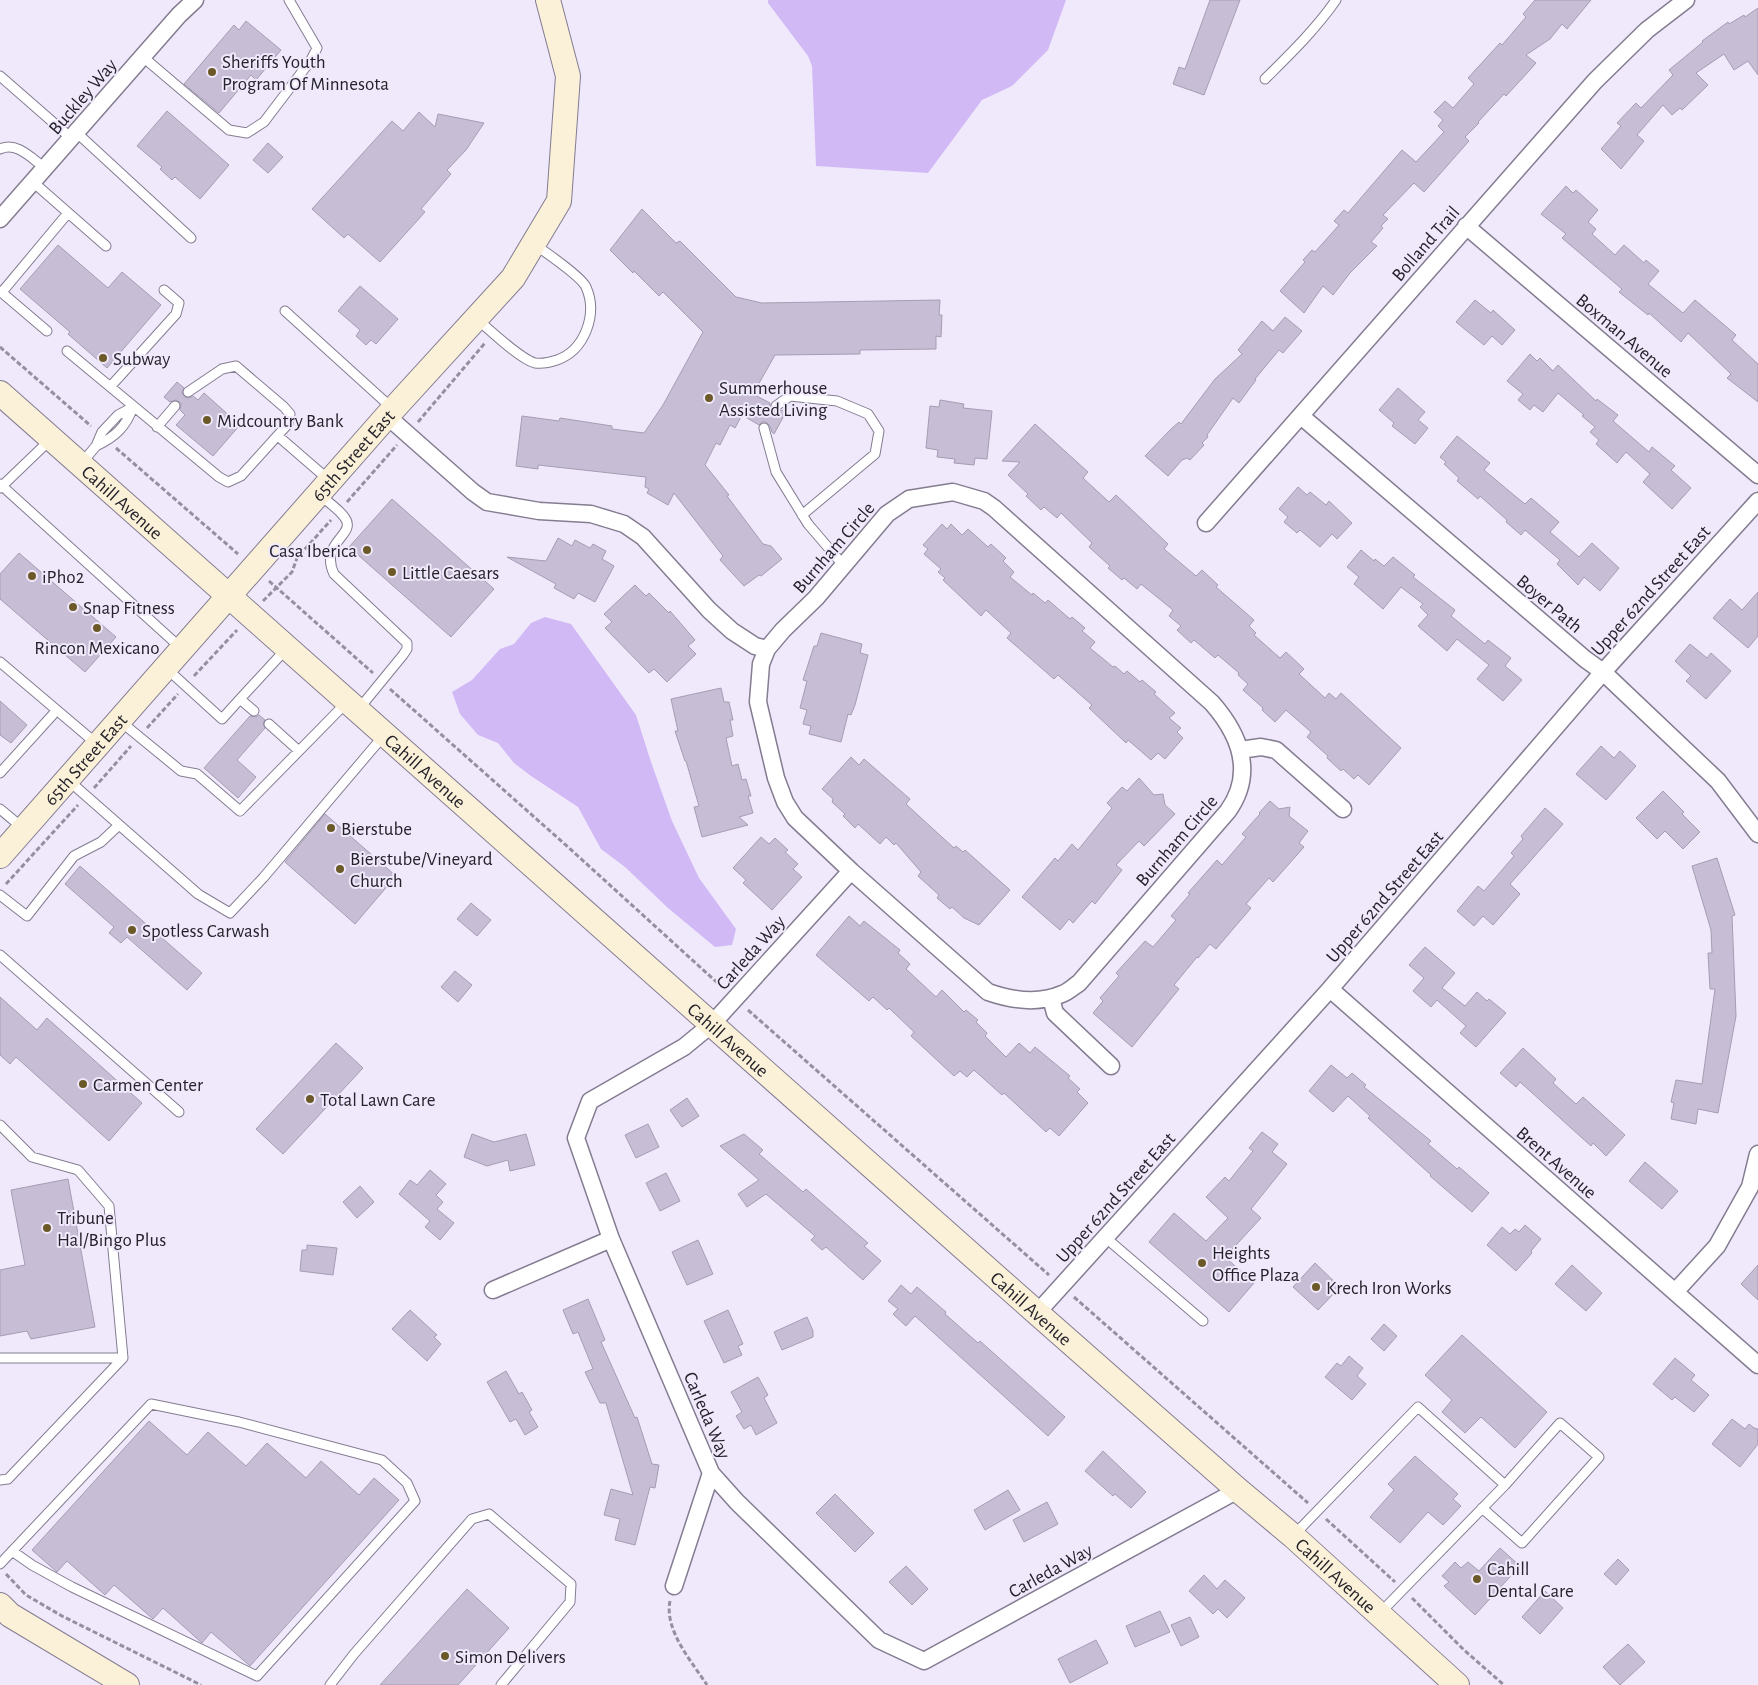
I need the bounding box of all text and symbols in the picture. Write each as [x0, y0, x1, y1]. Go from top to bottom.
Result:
place label: Sheriffs Youth Program Of Minnesota [222, 53, 389, 94]
street label: Buckley Way [45, 56, 121, 138]
marker: Sheriffs Youth Program Of Minnesota [206, 66, 218, 78]
street label: Bolland Trail [1389, 203, 1464, 285]
street label: Boxman Avenue [1572, 290, 1676, 382]
place label: Subway [113, 350, 170, 369]
marker: Subway [97, 352, 109, 364]
place label: Summerhouse Assisted Living [719, 379, 828, 420]
marker: Summerhouse Assisted Living [703, 392, 715, 404]
street label: 65th Street East [309, 407, 399, 505]
place label: Midcountry Bank [217, 412, 344, 431]
marker: Midcountry Bank [201, 414, 213, 426]
street label: Cahill Avenue [78, 462, 166, 544]
street label: Burnham Circle [790, 499, 879, 597]
street label: Upper 62nd Street East [1588, 522, 1714, 660]
place label: Casa Iberica [269, 542, 357, 561]
marker: Casa Iberica [361, 544, 373, 556]
place label: Little Caesars [402, 564, 499, 583]
marker: Little Caesars [386, 566, 398, 578]
place label: iPho2 [42, 568, 85, 587]
marker: iPho2 [26, 570, 38, 582]
street label: Boyer Path [1513, 571, 1585, 637]
place label: Snap Fitness [83, 599, 175, 618]
marker: Snap Fitness [67, 601, 79, 613]
marker: Rincon Mexicano [91, 622, 103, 634]
place label: Rincon Mexicano [34, 639, 160, 658]
street label: 65th Street East [41, 711, 131, 809]
street label: Cahill Avenue [381, 731, 469, 812]
street label: Burnham Circle [1133, 792, 1222, 890]
place label: Bierstube [341, 820, 412, 839]
marker: Bierstube [325, 822, 337, 834]
street label: Upper 62nd Street East [1323, 827, 1447, 967]
place label: Bierstube/Vineyard Church [350, 850, 493, 891]
marker: Bierstube/Vineyard Church [334, 863, 346, 875]
street label: Carleda Way [713, 912, 789, 994]
place label: Spotless Carwash [142, 922, 270, 941]
marker: Spotless Carwash [126, 924, 138, 936]
street label: Cahill Avenue [683, 1000, 772, 1081]
place label: Carmen Center [93, 1076, 203, 1095]
marker: Carmen Center [77, 1078, 89, 1090]
place label: Total Lawn Care [320, 1091, 436, 1110]
marker: Total Lawn Care [304, 1093, 316, 1105]
street label: Brent Avenue [1512, 1123, 1600, 1203]
street label: Upper 62nd Street East [1053, 1129, 1179, 1267]
place label: Tribune Hal/Bingo Plus [57, 1209, 166, 1250]
marker: Tribune Hal/Bingo Plus [41, 1222, 53, 1234]
place label: Heights Office Plaza [1212, 1244, 1300, 1285]
marker: Heights Office Plaza [1196, 1257, 1208, 1269]
street label: Cahill Avenue [986, 1269, 1075, 1350]
place label: Krech Iron Works [1326, 1279, 1452, 1298]
marker: Krech Iron Works [1310, 1281, 1322, 1293]
street label: Carleda Way [680, 1369, 733, 1462]
street label: Cahill Avenue [1291, 1535, 1379, 1617]
street label: Carleda Way [1006, 1541, 1096, 1602]
place label: Cahill Dental Care [1487, 1560, 1574, 1601]
marker: Cahill Dental Care [1471, 1573, 1483, 1585]
place label: Simon Delivers [455, 1648, 566, 1667]
marker: Simon Delivers [439, 1650, 451, 1662]

